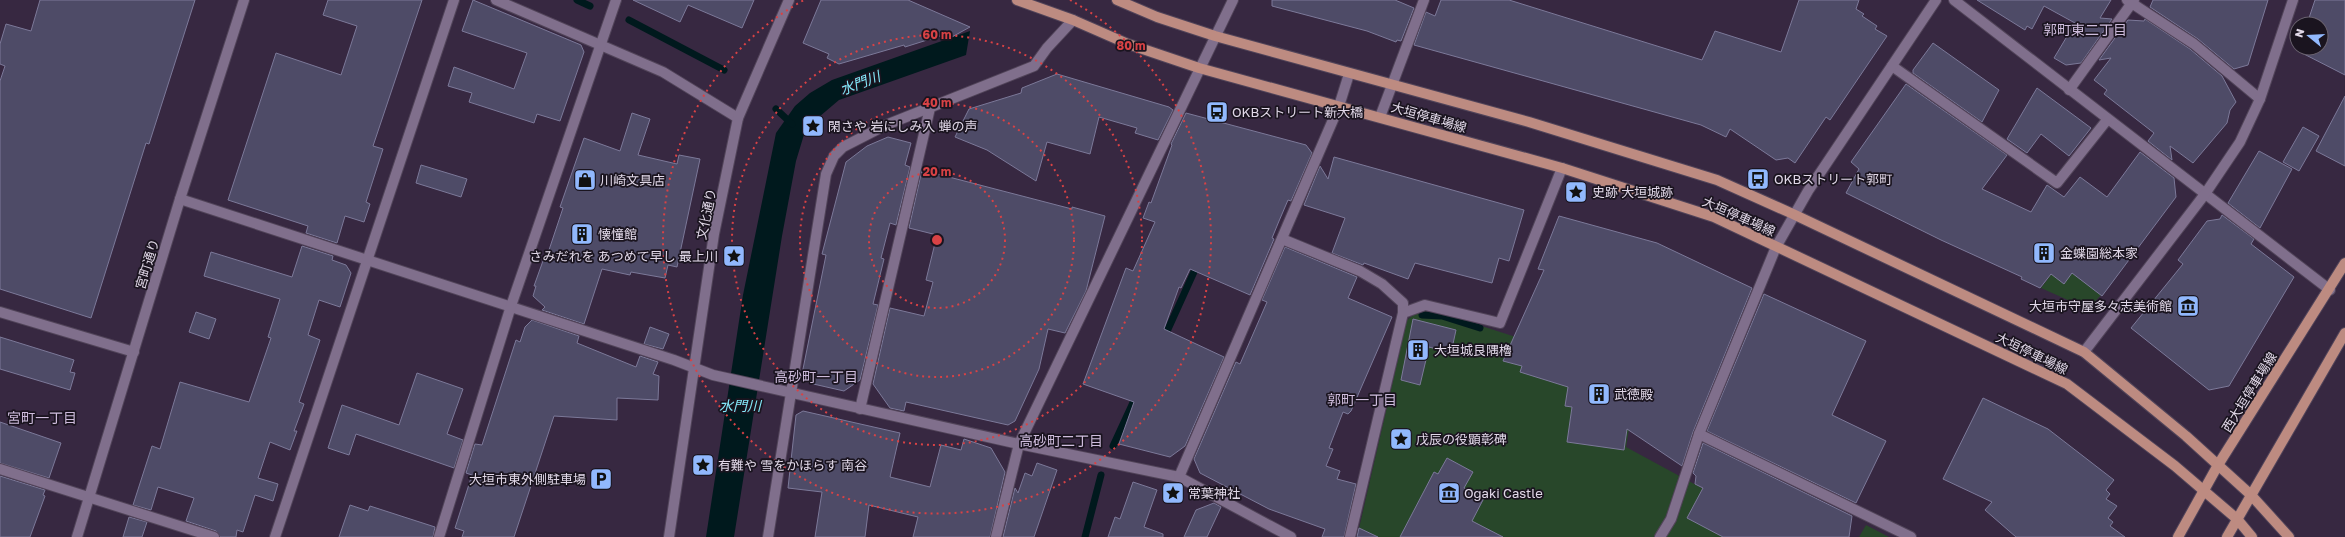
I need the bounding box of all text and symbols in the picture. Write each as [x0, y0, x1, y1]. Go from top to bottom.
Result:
north arrow [2289, 16, 2329, 56]
district label: 郭町東二丁目 [2043, 21, 2127, 38]
text: 60 m [923, 27, 951, 42]
text: N [2292, 27, 2306, 39]
text: 80 m [1117, 38, 1145, 53]
water label: 水門川 [837, 66, 884, 98]
text: 40 m [923, 95, 951, 110]
bus stop icon: OKBストリート新大橋 [1204, 99, 1230, 125]
street label: 大垣停車場線 [1389, 99, 1469, 135]
place label: OKBストリート新大橋 [1232, 104, 1363, 120]
place icon: 閑さや 岩にしみ入 蝉の声 [800, 113, 826, 139]
place label: 閑さや 岩にしみ入 蝉の声 [828, 118, 978, 134]
text: 20 m [923, 164, 951, 179]
bus stop icon: OKBストリート郭町 [1745, 166, 1771, 192]
shop icon: 川崎文具店 [572, 167, 598, 193]
place label: OKBストリート郭町 [1774, 171, 1892, 187]
place label: 川崎文具店 [600, 172, 665, 188]
place icon: 史跡 大垣城跡 [1563, 179, 1589, 205]
place label: 史跡 大垣城跡 [1592, 184, 1673, 200]
street label: 文化通り [693, 187, 719, 241]
street label: 大垣停車場線 [1700, 193, 1778, 239]
building icon: 懐憧館 [569, 221, 595, 247]
place label: 懐憧館 [598, 226, 637, 242]
centre of rings [930, 233, 944, 247]
street label: 宮町通り [132, 237, 162, 291]
building icon: 金蝶園総本家 [2031, 240, 2057, 266]
place icon: さみだれを あつめて早し 最上川 [721, 243, 747, 269]
place label: 金蝶園総本家 [2060, 245, 2138, 261]
place label: さみだれを あつめて早し 最上川 [529, 248, 718, 264]
museum icon: 大垣市守屋多々志美術館 [2175, 293, 2201, 319]
place label: 大垣市守屋多々志美術館 [2029, 298, 2172, 314]
street label: 大垣停車場線 [1993, 329, 2071, 377]
building icon: 大垣城艮隅櫓 [1405, 337, 1431, 363]
place label: 大垣城艮隅櫓 [1434, 342, 1512, 358]
street label: 西大垣停車場線 [2218, 349, 2280, 435]
district label: 高砂町一丁目 [774, 368, 858, 385]
building icon: 武徳殿 [1586, 381, 1612, 407]
place label: 武徳殿 [1614, 386, 1653, 402]
district label: 郭町一丁目 [1327, 391, 1397, 408]
water label: 水門川 [719, 397, 763, 414]
district label: 宮町一丁目 [7, 409, 77, 426]
place icon: 戊辰の役顕彰碑 [1388, 426, 1414, 452]
place label: 戊辰の役顕彰碑 [1416, 431, 1507, 447]
district label: 高砂町二丁目 [1019, 432, 1103, 449]
place icon: 有難や 雪をかほらす 南谷 [690, 452, 716, 478]
place label: 有難や 雪をかほらす 南谷 [718, 457, 867, 473]
parking icon: 大垣市東外側駐車場 [588, 466, 614, 492]
place label: 大垣市東外側駐車場 [469, 471, 586, 487]
place icon: 常葉神社 [1160, 480, 1186, 506]
museum icon: Ogaki Castle [1436, 480, 1462, 506]
place label: 常葉神社 [1188, 485, 1240, 501]
place label: Ogaki Castle [1464, 485, 1543, 501]

